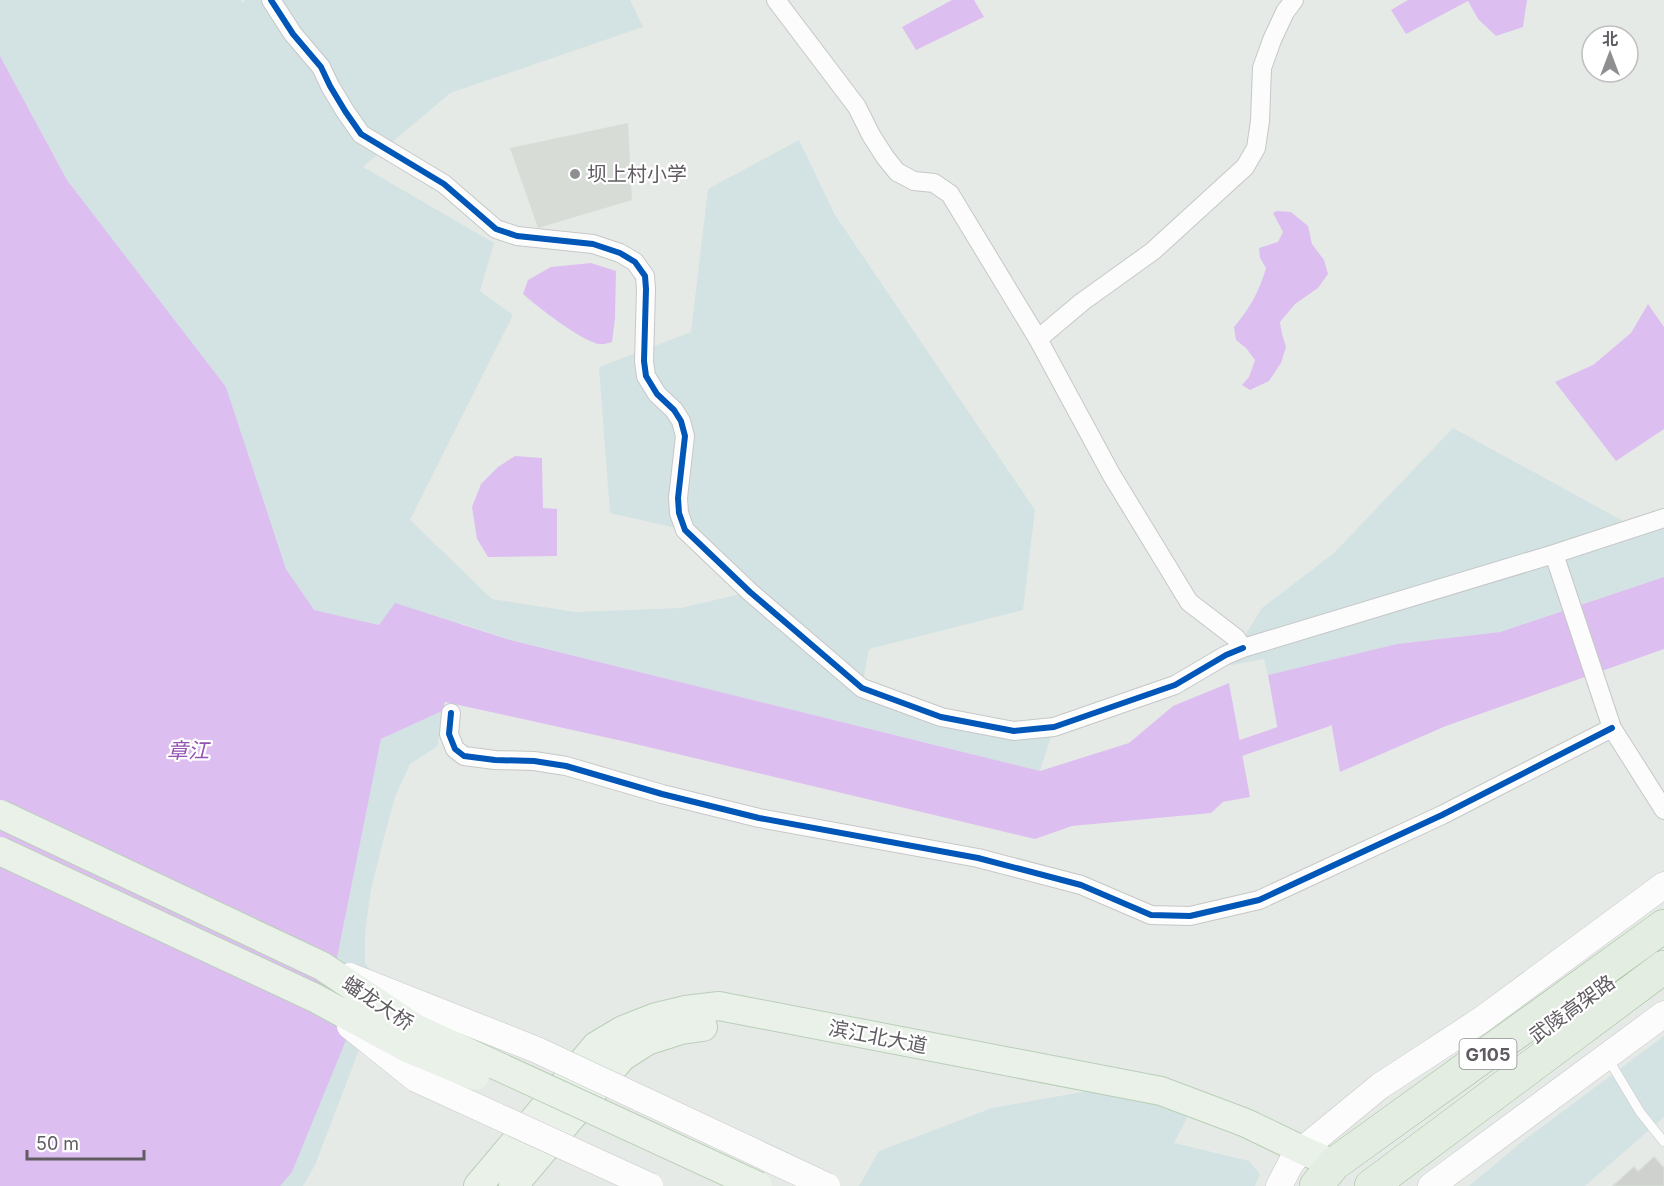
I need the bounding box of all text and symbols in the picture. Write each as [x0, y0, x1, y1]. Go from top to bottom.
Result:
north arrow [1580, 24, 1640, 84]
text: 北 [1602, 29, 1618, 49]
place label: 坝上村小学 [587, 162, 687, 186]
marker: 坝上村小学 [568, 167, 582, 181]
water label: 章江 [167, 738, 211, 763]
street label: 武陵高架路 [1524, 970, 1620, 1048]
street label: 蟠龙大桥 [338, 971, 418, 1035]
street label: 滨江北大道 [827, 1016, 929, 1058]
road number: G105 [1460, 1039, 1516, 1069]
scale bar [27, 1123, 144, 1161]
text: 50 m [36, 1133, 79, 1154]

